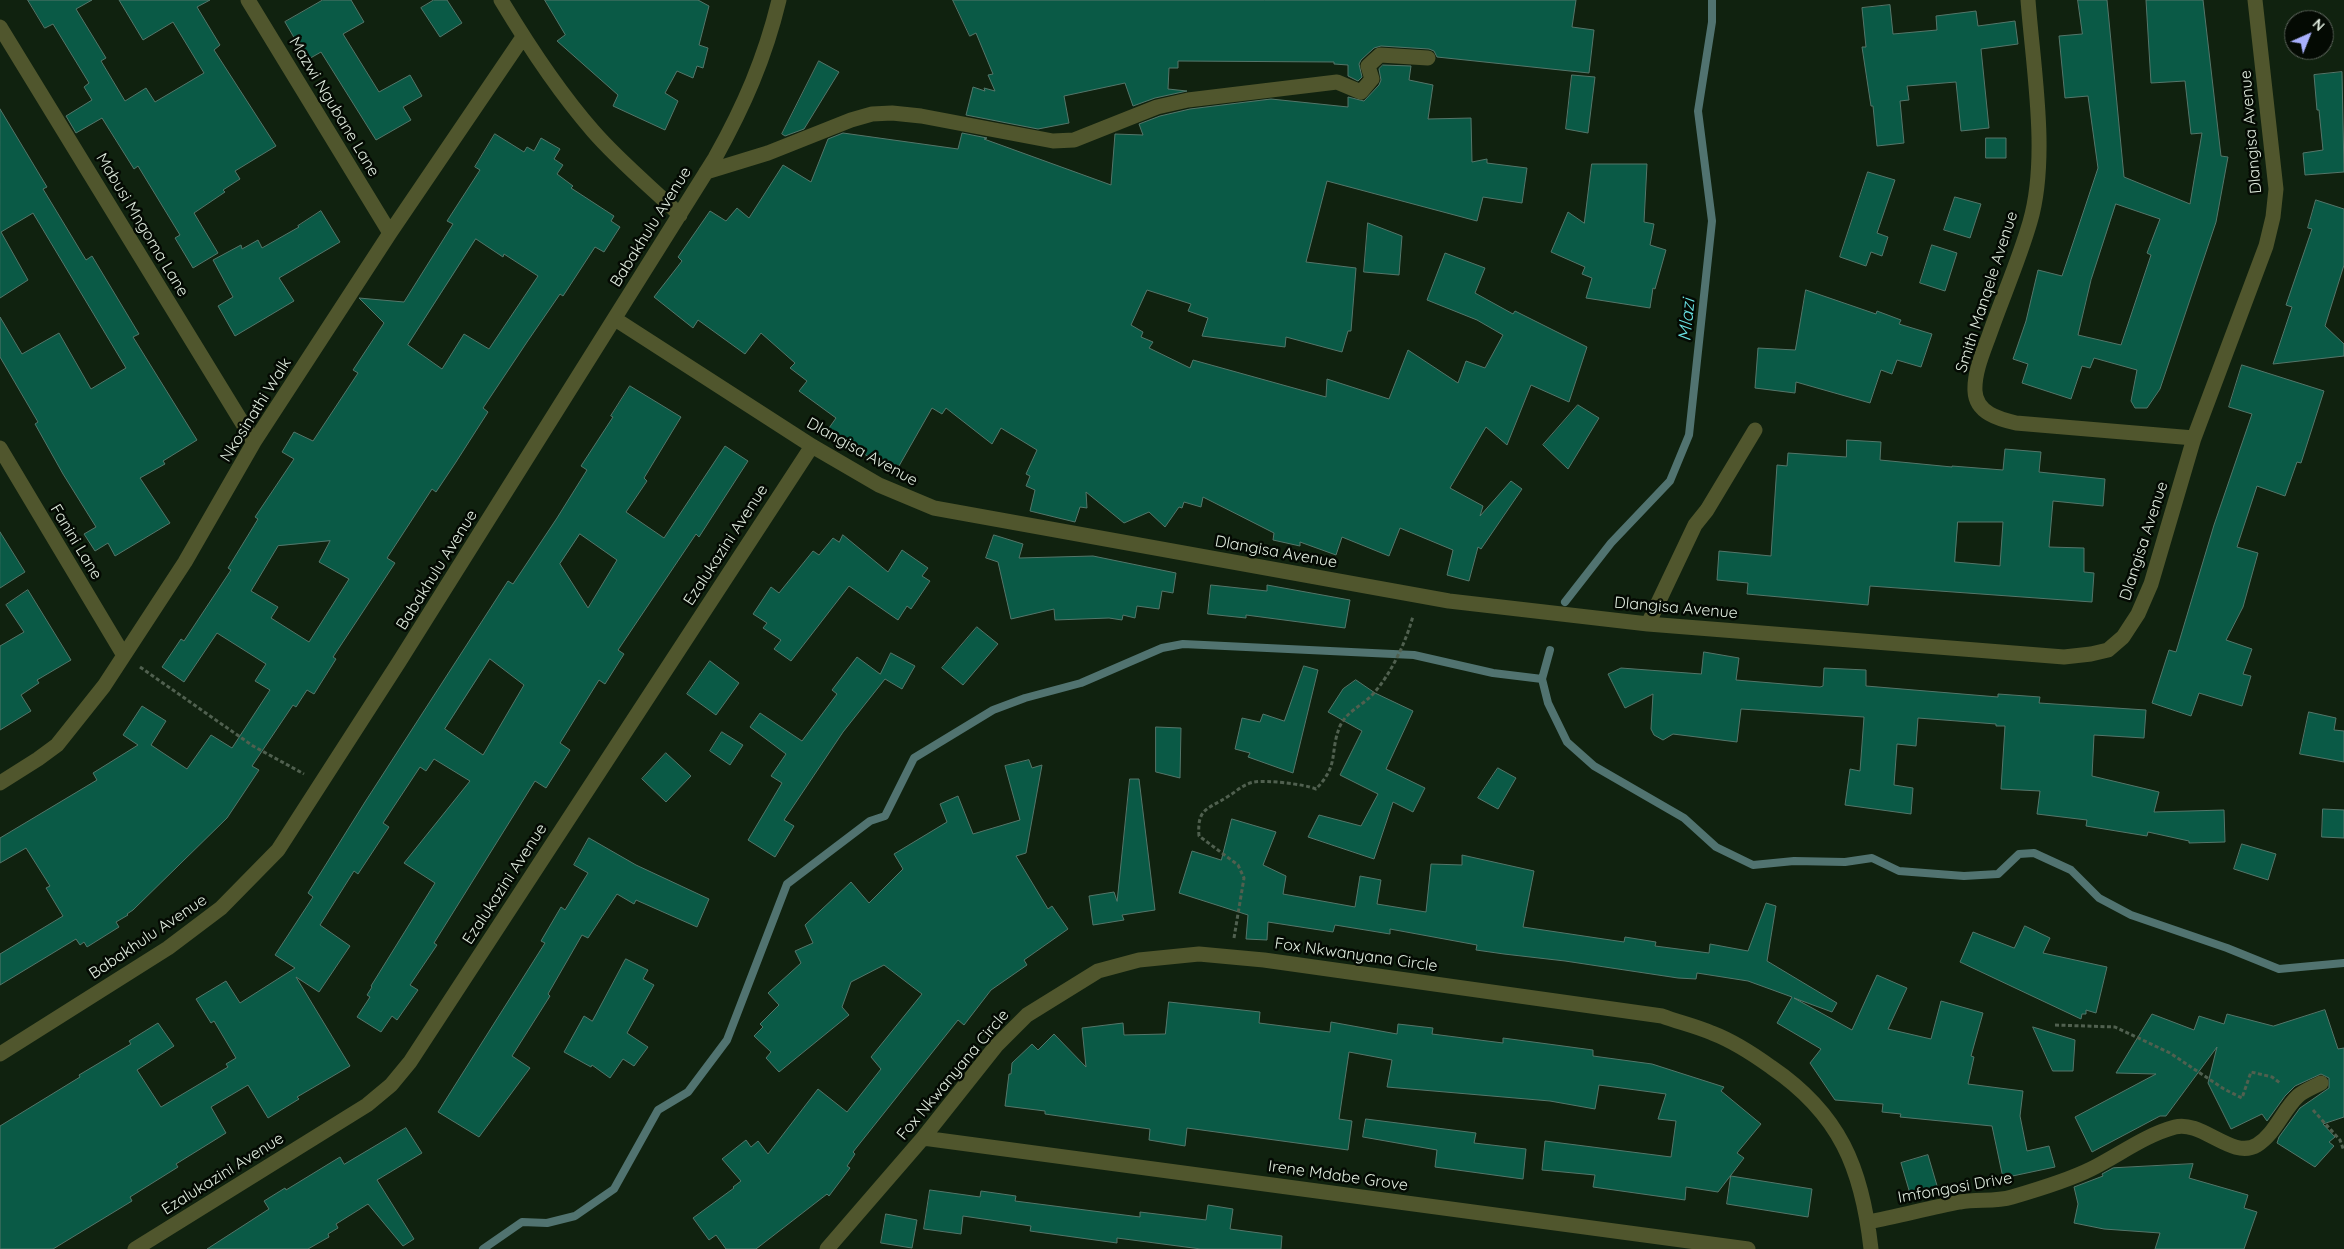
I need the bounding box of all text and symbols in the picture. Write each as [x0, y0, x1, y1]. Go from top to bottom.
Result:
north arrow [2284, 10, 2334, 60]
text: N [2309, 15, 2329, 35]
street label: Mazwi Ngubane Lane [285, 34, 383, 180]
street label: Dlangisa Avenue [2236, 69, 2266, 195]
street label: Mabusi Mngoma Lane [92, 150, 192, 300]
street label: Babakhulu Avenue [606, 163, 696, 291]
street label: Smith Manqele Avenue [1952, 209, 2022, 375]
water label: Mlazi [1674, 298, 1700, 342]
street label: Nkosinathi Walk [216, 354, 296, 466]
street label: Dlangisa Avenue [803, 414, 921, 490]
street label: Dlangisa Avenue [2116, 479, 2172, 603]
street label: Ezalukazini Avenue [680, 481, 772, 609]
street label: Fanini Lane [46, 501, 106, 583]
street label: Babakhulu Avenue [392, 506, 482, 634]
street label: Dlangisa Avenue [1213, 532, 1339, 572]
street label: Dlangisa Avenue [1613, 593, 1739, 623]
street label: Ezalukazini Avenue [459, 820, 551, 948]
street label: Babakhulu Avenue [85, 890, 211, 984]
street label: Fox Nkwanyana Circle [1273, 934, 1439, 976]
street label: Fox Nkwanyana Circle [893, 1006, 1013, 1144]
street label: Ezalukazini Avenue [158, 1129, 288, 1219]
street label: Irene Mdabe Grove [1267, 1157, 1409, 1195]
street label: Imfongosi Drive [1896, 1168, 2014, 1208]

